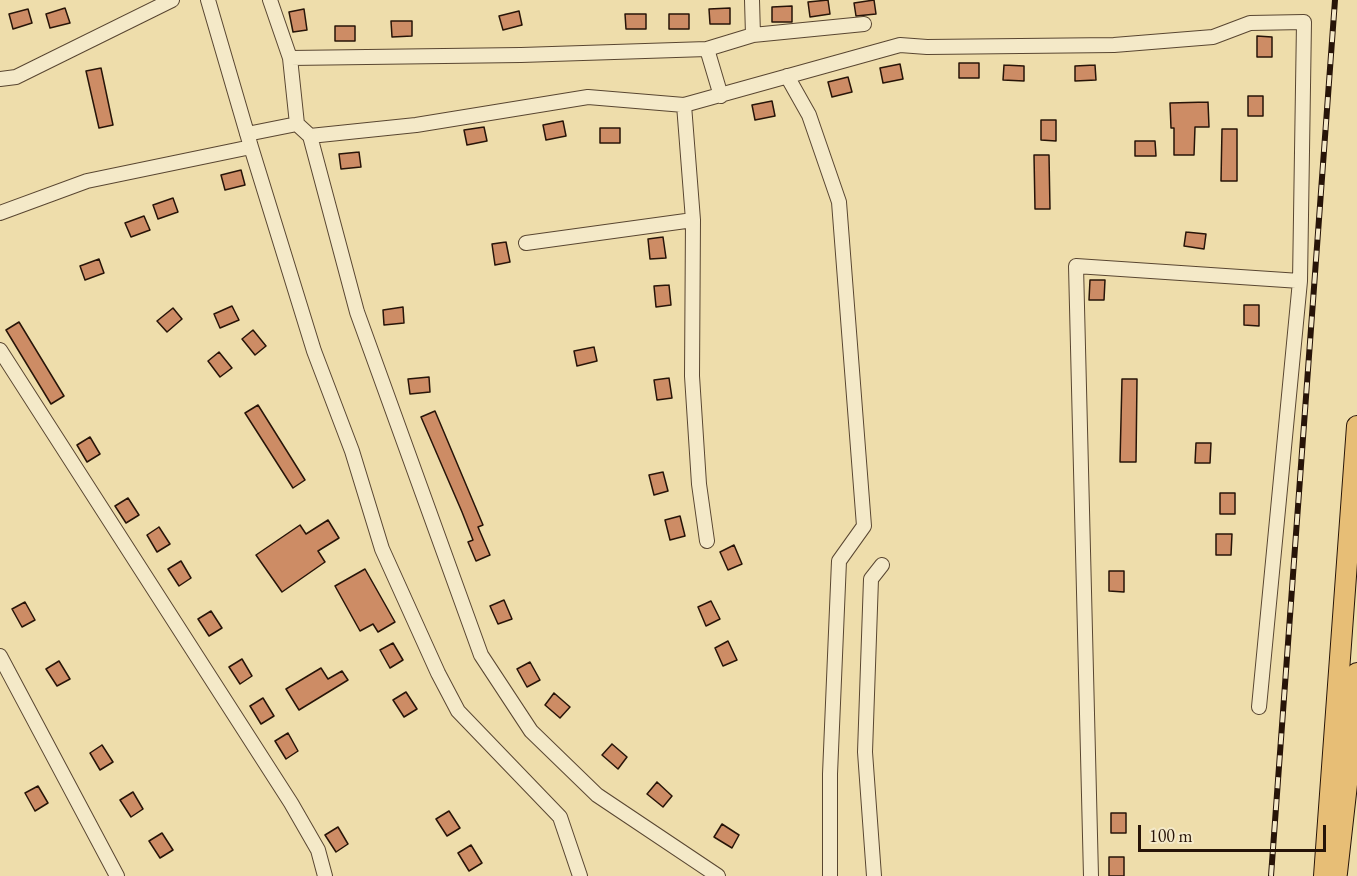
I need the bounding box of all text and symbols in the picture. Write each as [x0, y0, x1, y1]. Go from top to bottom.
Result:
scale bar [1141, 813, 1328, 851]
text: 100 m [1149, 824, 1193, 847]

